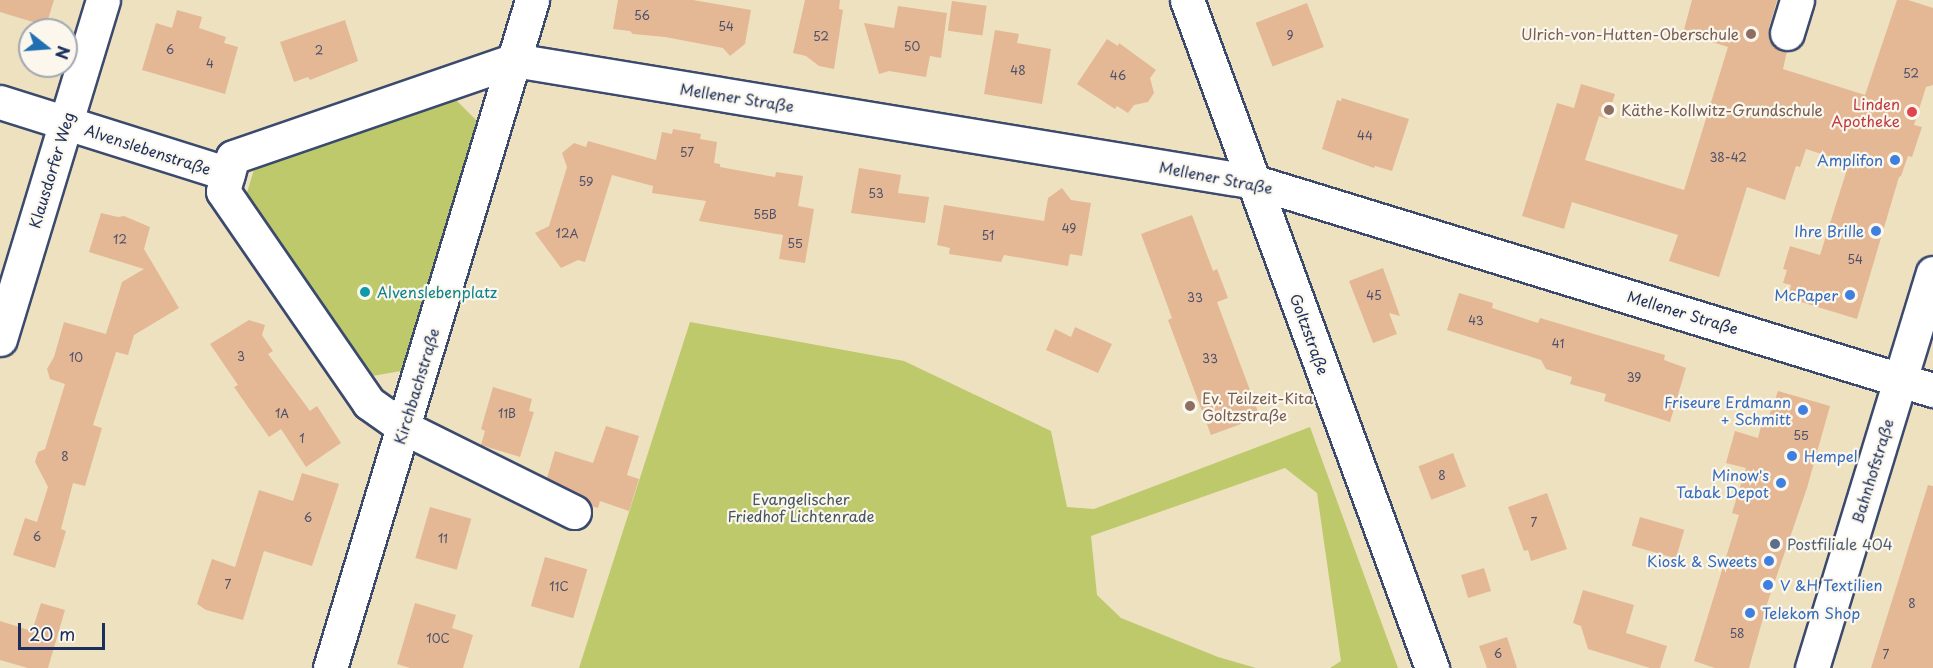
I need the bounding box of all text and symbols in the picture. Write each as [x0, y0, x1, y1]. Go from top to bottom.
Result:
house number: 56 [634, 9, 650, 23]
north arrow [18, 18, 78, 78]
house number: 54 [718, 20, 734, 34]
place label: Ulrich-von-Hutten-Oberschule [1521, 25, 1739, 43]
marker: Ulrich-von-Hutten-Oberschule [1744, 27, 1758, 41]
house number: 9 [1286, 29, 1294, 43]
house number: 52 [813, 30, 829, 44]
house number: 50 [904, 40, 920, 54]
text: N [50, 43, 77, 62]
house number: 6 [166, 43, 174, 57]
house number: 2 [315, 44, 323, 58]
house number: 4 [206, 57, 214, 71]
house number: 48 [1010, 64, 1026, 78]
house number: 52 [1903, 67, 1919, 81]
house number: 46 [1110, 69, 1126, 83]
street label: Mellener Straße [678, 79, 796, 115]
place label: Linden Apotheke [1831, 94, 1900, 129]
place label: Käthe-Kollwitz-Grundschule [1621, 101, 1823, 119]
marker: Käthe-Kollwitz-Grundschule [1602, 103, 1616, 117]
marker: Linden Apotheke [1905, 105, 1919, 119]
street label: Klausdorfer Weg [25, 110, 77, 230]
street label: Alvenslebenstraße [83, 120, 213, 178]
house number: 44 [1357, 129, 1373, 143]
house number: 57 [680, 146, 694, 160]
house number: 38-42 [1709, 151, 1747, 165]
place label: Amplifon [1817, 151, 1883, 169]
marker: Amplifon [1888, 153, 1902, 167]
street label: Mellener Straße [1157, 157, 1275, 197]
house number: 59 [579, 175, 593, 189]
house number: 53 [868, 187, 884, 201]
house number: 55B [753, 208, 777, 222]
house number: 49 [1062, 222, 1076, 236]
place label: Ihre Brille [1794, 222, 1864, 240]
marker: Ihre Brille [1869, 224, 1883, 238]
house number: 12A [556, 227, 578, 241]
house number: 51 [982, 229, 994, 243]
house number: 12 [113, 233, 127, 247]
house number: 55 [787, 237, 803, 251]
house number: 54 [1847, 253, 1863, 267]
place label: Alvenslebenplatz [377, 283, 497, 301]
marker: Alvenslebenplatz [358, 285, 372, 299]
street label: Mellener Straße [1625, 286, 1741, 338]
place label: McPaper [1774, 286, 1838, 304]
marker: McPaper [1843, 288, 1857, 302]
house number: 45 [1366, 289, 1382, 303]
house number: 33 [1187, 291, 1203, 305]
street label: Goltzstraße [1287, 291, 1333, 377]
house number: 43 [1468, 314, 1484, 328]
street label: Kirchbachstraße [390, 326, 442, 446]
house number: 41 [1552, 337, 1564, 351]
house number: 3 [237, 350, 245, 364]
house number: 10 [69, 351, 83, 365]
house number: 33 [1202, 352, 1218, 366]
house number: 39 [1627, 371, 1641, 385]
place label: Ev. Teilzeit-Kita Goltzstraße [1202, 388, 1314, 423]
place label: Friseure Erdmann + Schmitt [1664, 392, 1791, 427]
marker: Ev. Teilzeit-Kita Goltzstraße [1183, 399, 1197, 413]
marker: Friseure Erdmann + Schmitt [1796, 403, 1810, 417]
house number: 1A [275, 407, 289, 421]
house number: 11B [498, 407, 516, 421]
street label: Bahnhofstraße [1848, 417, 1896, 525]
house number: 55 [1793, 429, 1809, 443]
house number: 1 [299, 432, 305, 446]
place label: Hempel [1804, 447, 1858, 465]
marker: Hempel [1785, 449, 1799, 463]
house number: 8 [61, 450, 69, 464]
place label: Minow's Tabak Depot [1675, 465, 1769, 500]
house number: 8 [1438, 469, 1446, 483]
marker: Minow's Tabak Depot [1774, 476, 1788, 490]
park label: Evangelischer Friedhof Lichtenrade [727, 489, 875, 524]
house number: 6 [304, 511, 312, 525]
house number: 7 [1531, 516, 1537, 530]
house number: 6 [33, 530, 41, 544]
house number: 11 [438, 532, 448, 546]
place label: Postfiliale 404 [1787, 535, 1893, 553]
marker: Postfiliale 404 [1768, 537, 1782, 551]
place label: Kiosk & Sweets [1647, 552, 1757, 570]
marker: Kiosk & Sweets [1762, 554, 1776, 568]
place label: V &H Textilien [1780, 576, 1883, 594]
house number: 7 [225, 578, 231, 592]
marker: V &H Textilien [1761, 578, 1775, 592]
house number: 11C [549, 580, 569, 594]
house number: 8 [1908, 597, 1916, 611]
place label: Telekom Shop [1762, 604, 1861, 622]
marker: Telekom Shop [1743, 606, 1757, 620]
scale bar [21, 611, 108, 649]
text: 20 m [29, 620, 75, 647]
house number: 58 [1729, 627, 1745, 641]
house number: 10C [426, 632, 450, 646]
house number: 6 [1494, 647, 1502, 661]
house number: 7 [1883, 648, 1889, 662]

